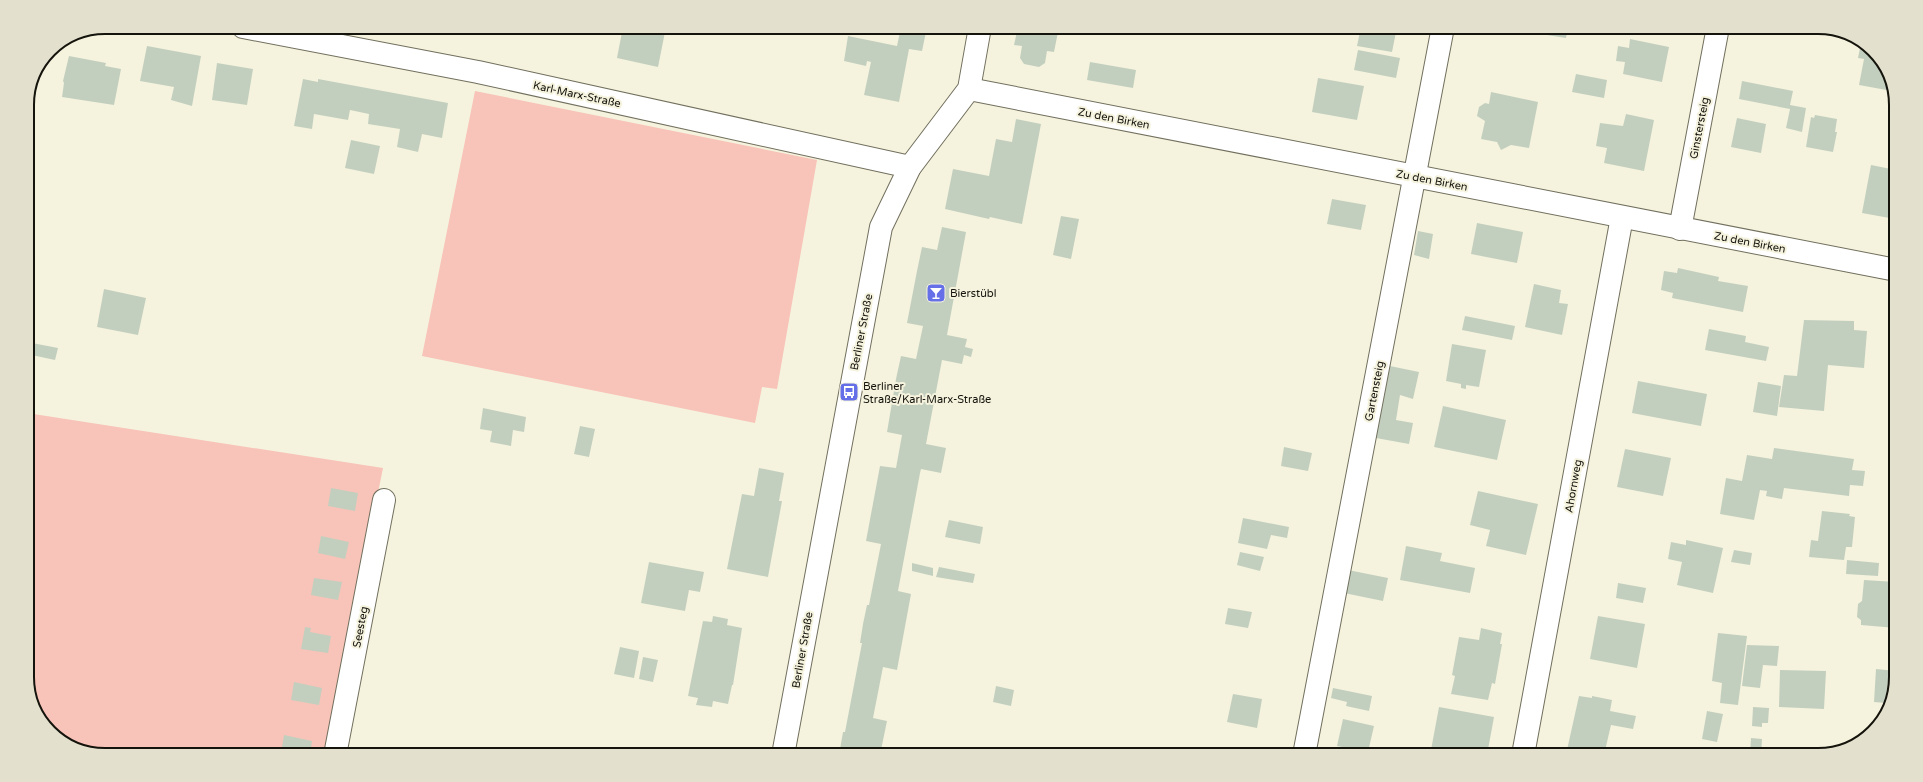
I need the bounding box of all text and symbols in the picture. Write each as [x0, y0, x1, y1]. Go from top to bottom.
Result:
street label: Karl-Marx-Straße [532, 79, 622, 110]
street label: Ginstersteig [1687, 96, 1712, 160]
street label: Zu den Birken [1077, 105, 1151, 132]
street label: Zu den Birken [1395, 167, 1469, 194]
street label: Zu den Birken [1713, 229, 1787, 256]
bar icon: Bierstübl [925, 282, 947, 304]
place label: Bierstübl [950, 287, 997, 300]
street label: Berliner Straße [848, 293, 875, 371]
street label: Gartensteig [1362, 360, 1387, 422]
place label: Berliner Straße/Karl-Marx-Straße [863, 380, 991, 406]
bus stop icon: Berliner Straße/Karl-Marx-Straße [838, 381, 860, 403]
street label: Ahornweg [1562, 458, 1585, 514]
street label: Seesteg [350, 605, 371, 649]
street label: Berliner Straße [789, 611, 816, 689]

